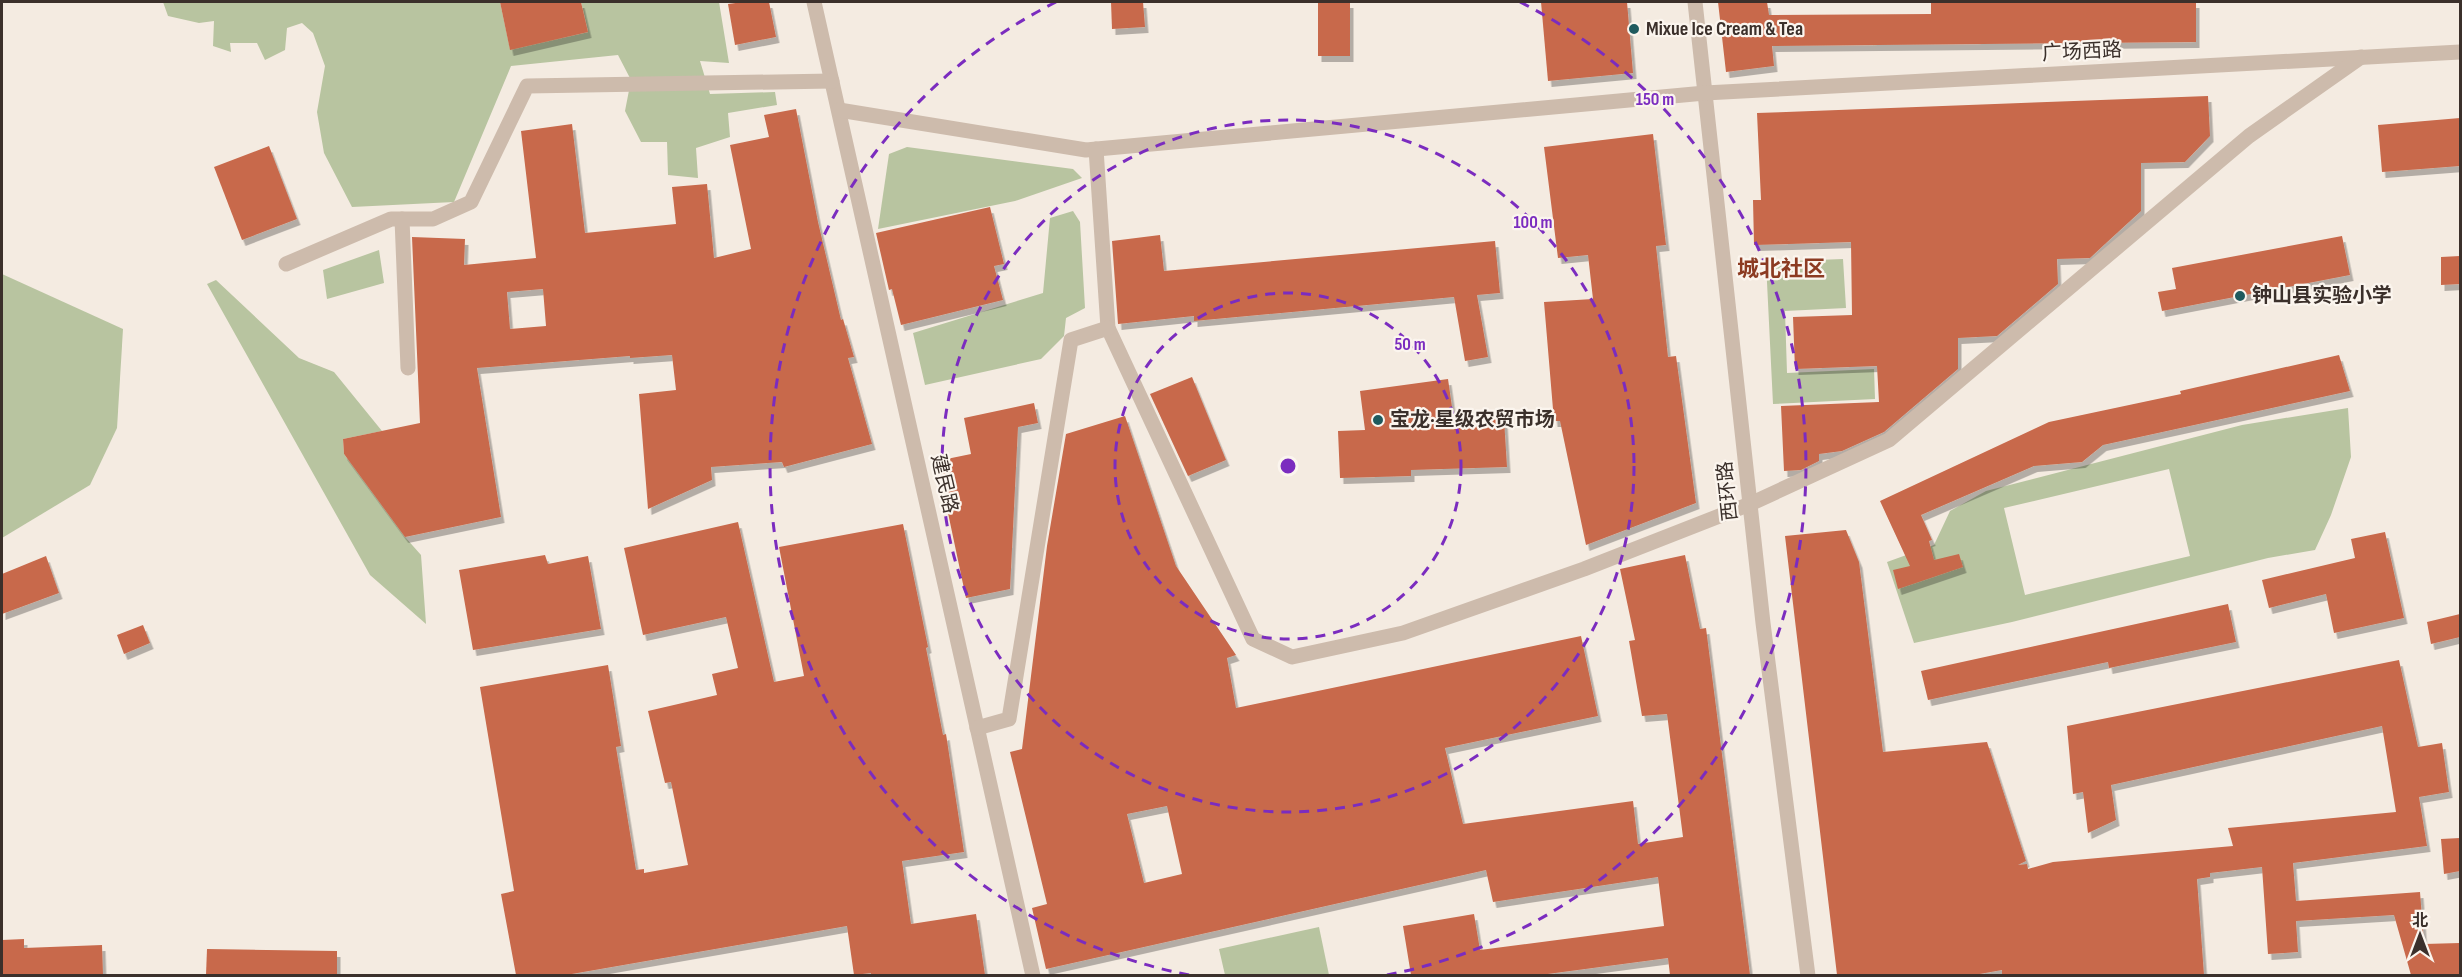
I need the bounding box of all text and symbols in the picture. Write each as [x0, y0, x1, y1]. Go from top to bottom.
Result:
place label: Mixue Ice Cream & Tea [1646, 17, 1803, 41]
marker: Mixue Ice Cream & Tea [1627, 22, 1641, 36]
street label: 广场西路 [2041, 38, 2123, 66]
text: 150 m [1636, 89, 1674, 110]
text: 100 m [1514, 212, 1553, 233]
district label: 城北社区 [1737, 256, 1825, 283]
place label: 钟山县实验小学 [2252, 284, 2392, 308]
marker: 钟山县实验小学 [2233, 289, 2247, 303]
text: 50 m [1394, 334, 1426, 355]
place label: 宝龙·星级农贸市场 [1390, 408, 1555, 432]
marker: 宝龙·星级农贸市场 [1371, 413, 1385, 427]
street label: 建民路 [926, 452, 962, 516]
centre of rings [1278, 456, 1298, 476]
street label: 西环路 [1713, 460, 1743, 522]
north arrow [2390, 905, 2450, 965]
text: 北 [2412, 912, 2428, 931]

